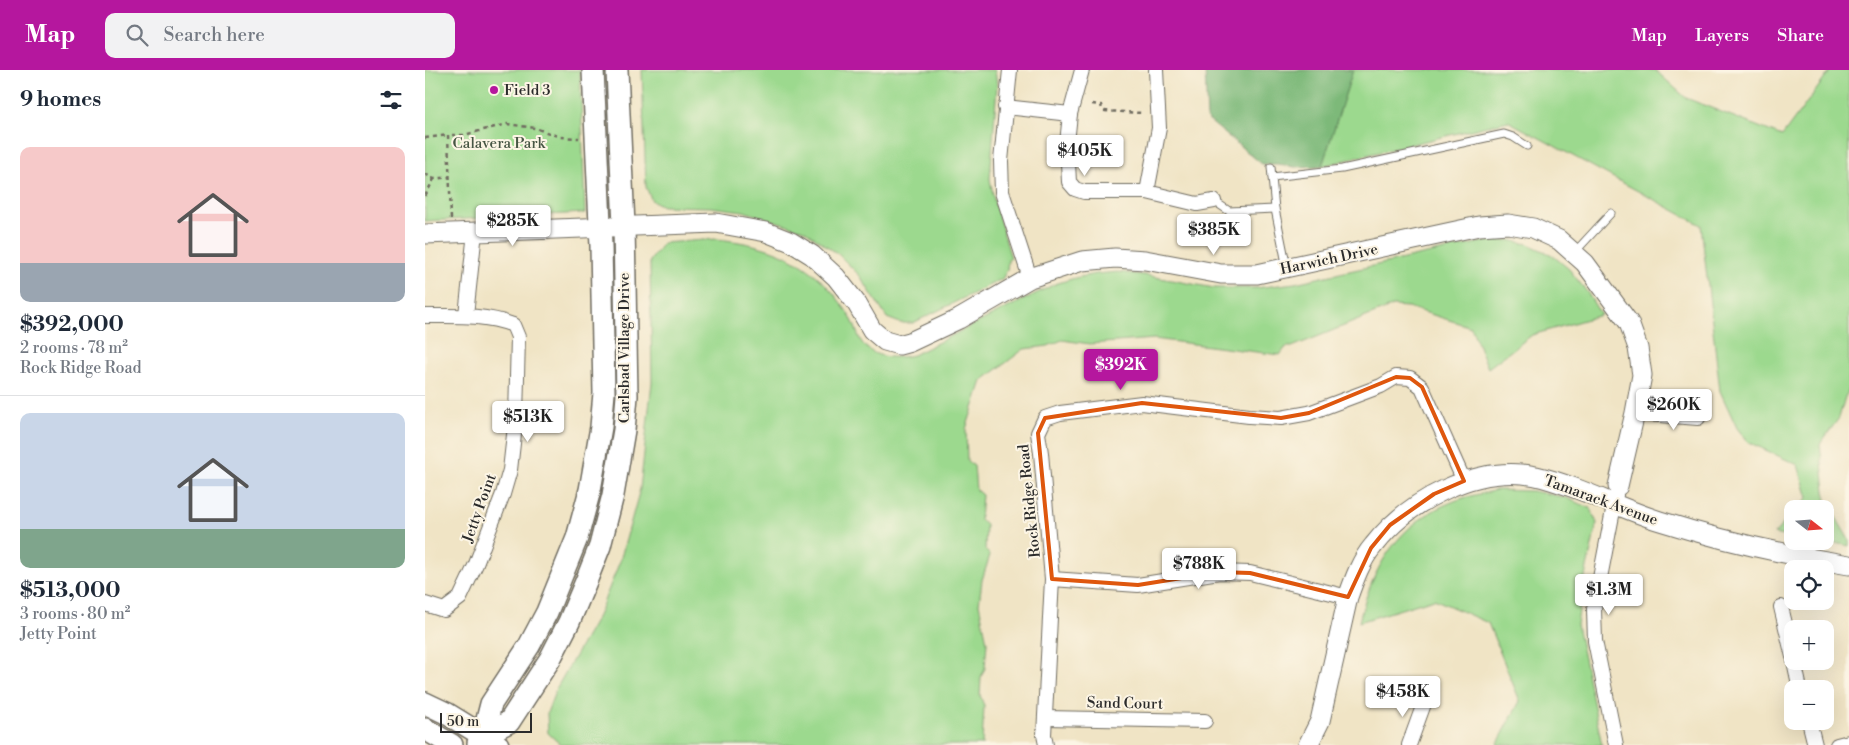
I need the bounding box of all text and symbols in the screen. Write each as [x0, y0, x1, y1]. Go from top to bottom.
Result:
search box [105, 13, 455, 58]
text: Map [25, 20, 75, 50]
icon: search [123, 21, 151, 49]
text: Search here [163, 23, 265, 47]
text: Map [1632, 24, 1667, 47]
text: Layers [1695, 24, 1749, 47]
text: Share [1777, 24, 1824, 47]
place label: Field 3 [504, 81, 551, 100]
marker: Field 3 [488, 84, 500, 96]
icon: filters [377, 86, 405, 114]
text: 9 homes [20, 87, 101, 113]
park label: Calavera Park [453, 134, 547, 153]
pin: $405K [1050, 134, 1120, 177]
text: $405K [1058, 141, 1112, 161]
icon: home [168, 180, 258, 270]
pin: $285K [478, 204, 548, 247]
text: $285K [487, 211, 539, 231]
pin: $385K [1179, 214, 1249, 256]
text: $385K [1188, 220, 1240, 240]
street label: Harwich Drive [1278, 240, 1380, 279]
street label: Carlsbad Village Drive [615, 273, 634, 423]
text: $392,000 [20, 312, 124, 338]
text: 2 rooms · 78 m² [20, 338, 128, 358]
pin: $392K [1086, 348, 1156, 391]
text: $392K [1095, 355, 1147, 375]
text: Rock Ridge Road [20, 358, 142, 378]
pin: $260K [1639, 388, 1709, 431]
text: $260K [1647, 395, 1701, 415]
pin: $513K [493, 400, 563, 443]
text: $513K [503, 407, 553, 427]
street label: Rock Ridge Road [1014, 443, 1045, 559]
icon: home [168, 445, 258, 535]
street label: Jetty Point [458, 471, 501, 546]
street label: Tamarack Avenue [1541, 471, 1660, 530]
north arrow [1784, 500, 1834, 550]
map controls [1784, 500, 1834, 730]
pin: $788K [1164, 548, 1234, 590]
text: $788K [1173, 554, 1225, 574]
button: locate [1784, 560, 1834, 610]
pin: $1.3M [1574, 574, 1644, 616]
text: $513,000 [20, 578, 121, 604]
text: $1.3M [1586, 580, 1632, 600]
text: 3 rooms · 80 m² [20, 604, 130, 624]
button: + [1784, 620, 1834, 670]
text: Jetty Point [20, 624, 97, 644]
pin: $458K [1368, 676, 1438, 718]
button: − [1784, 680, 1834, 730]
text: $458K [1376, 682, 1430, 702]
street label: Sand Court [1087, 693, 1164, 714]
scale bar [440, 710, 533, 733]
text: 50 m [447, 713, 479, 731]

